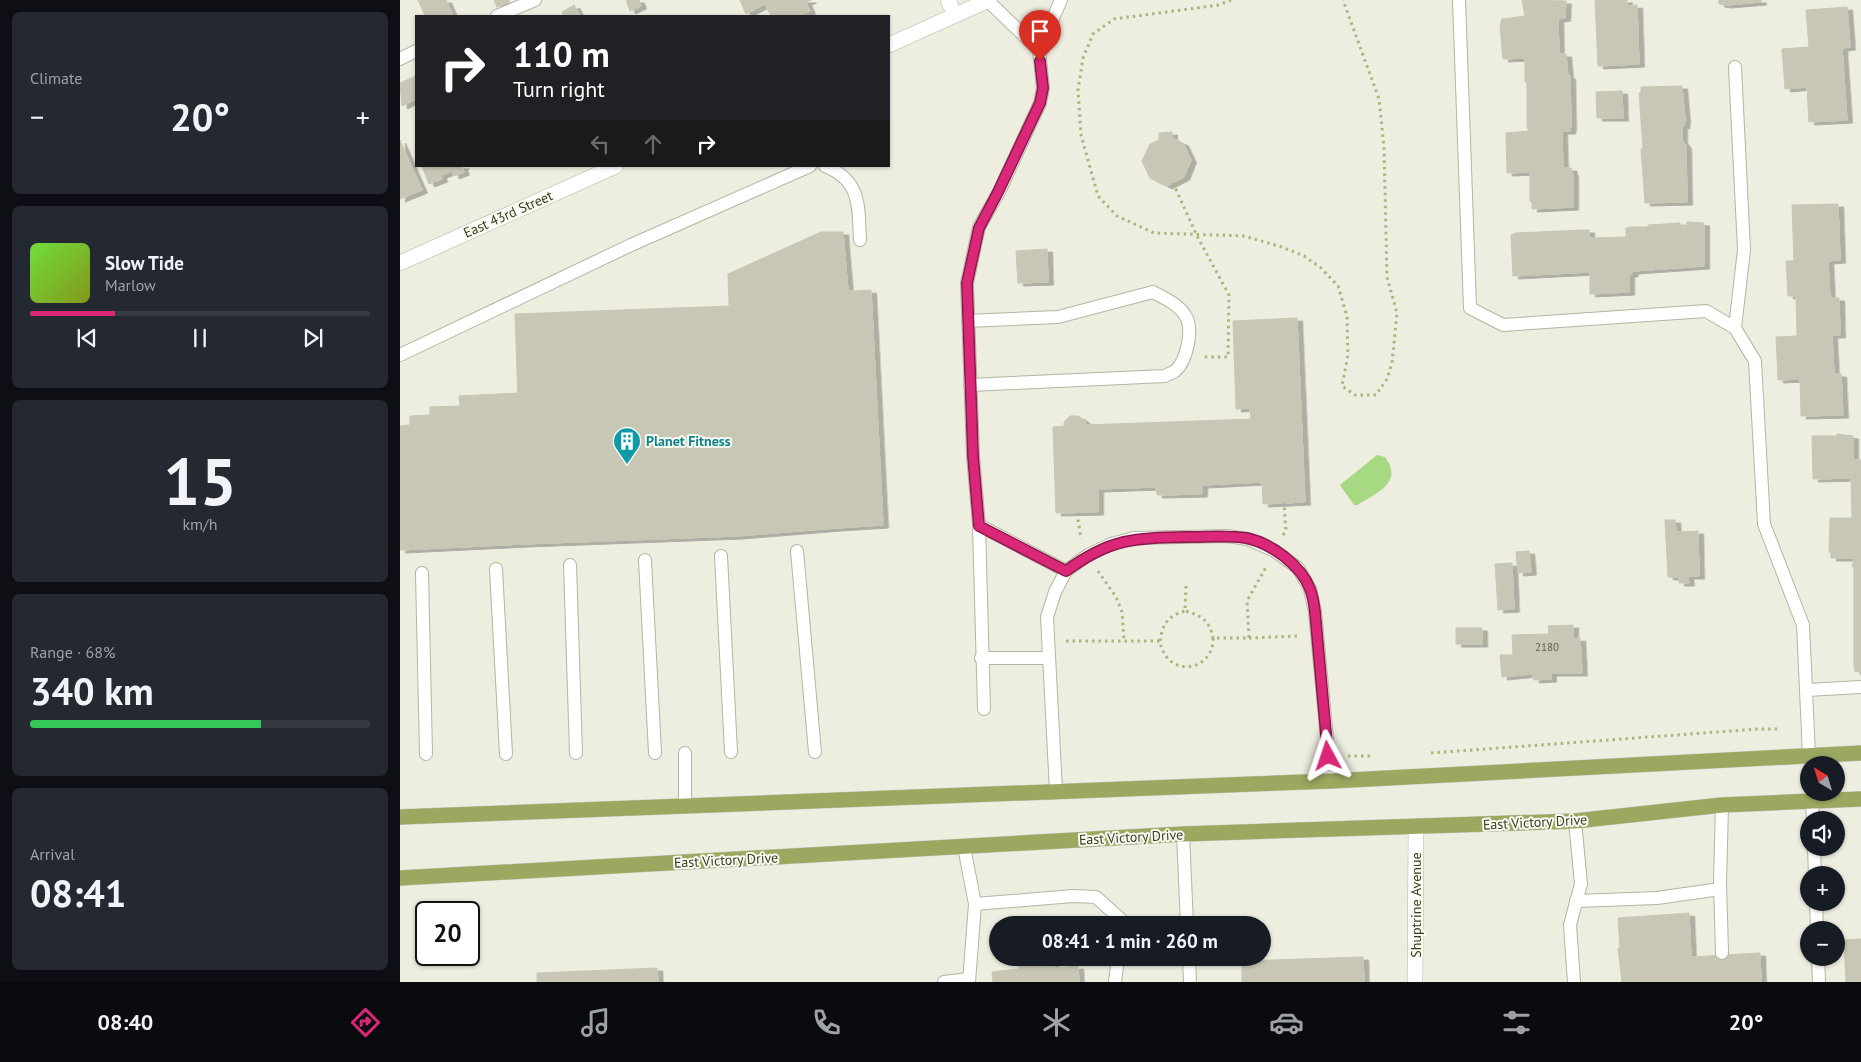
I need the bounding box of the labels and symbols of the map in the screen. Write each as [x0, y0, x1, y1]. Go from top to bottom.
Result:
pin [1019, 10, 1061, 61]
street label: East 43rd Street [461, 186, 556, 242]
building icon: Planet Fitness [612, 426, 642, 465]
place label: Planet Fitness [646, 432, 731, 450]
house number: 2180 [1535, 640, 1559, 654]
position arrow [1301, 729, 1353, 781]
north arrow [1800, 756, 1845, 801]
street label: East Victory Drive [1482, 810, 1588, 834]
street label: East Victory Drive [1078, 825, 1184, 849]
street label: East Victory Drive [673, 848, 779, 872]
street label: Shuptrine Avenue [1407, 852, 1425, 958]
speed limit sign: 20 [415, 901, 480, 966]

